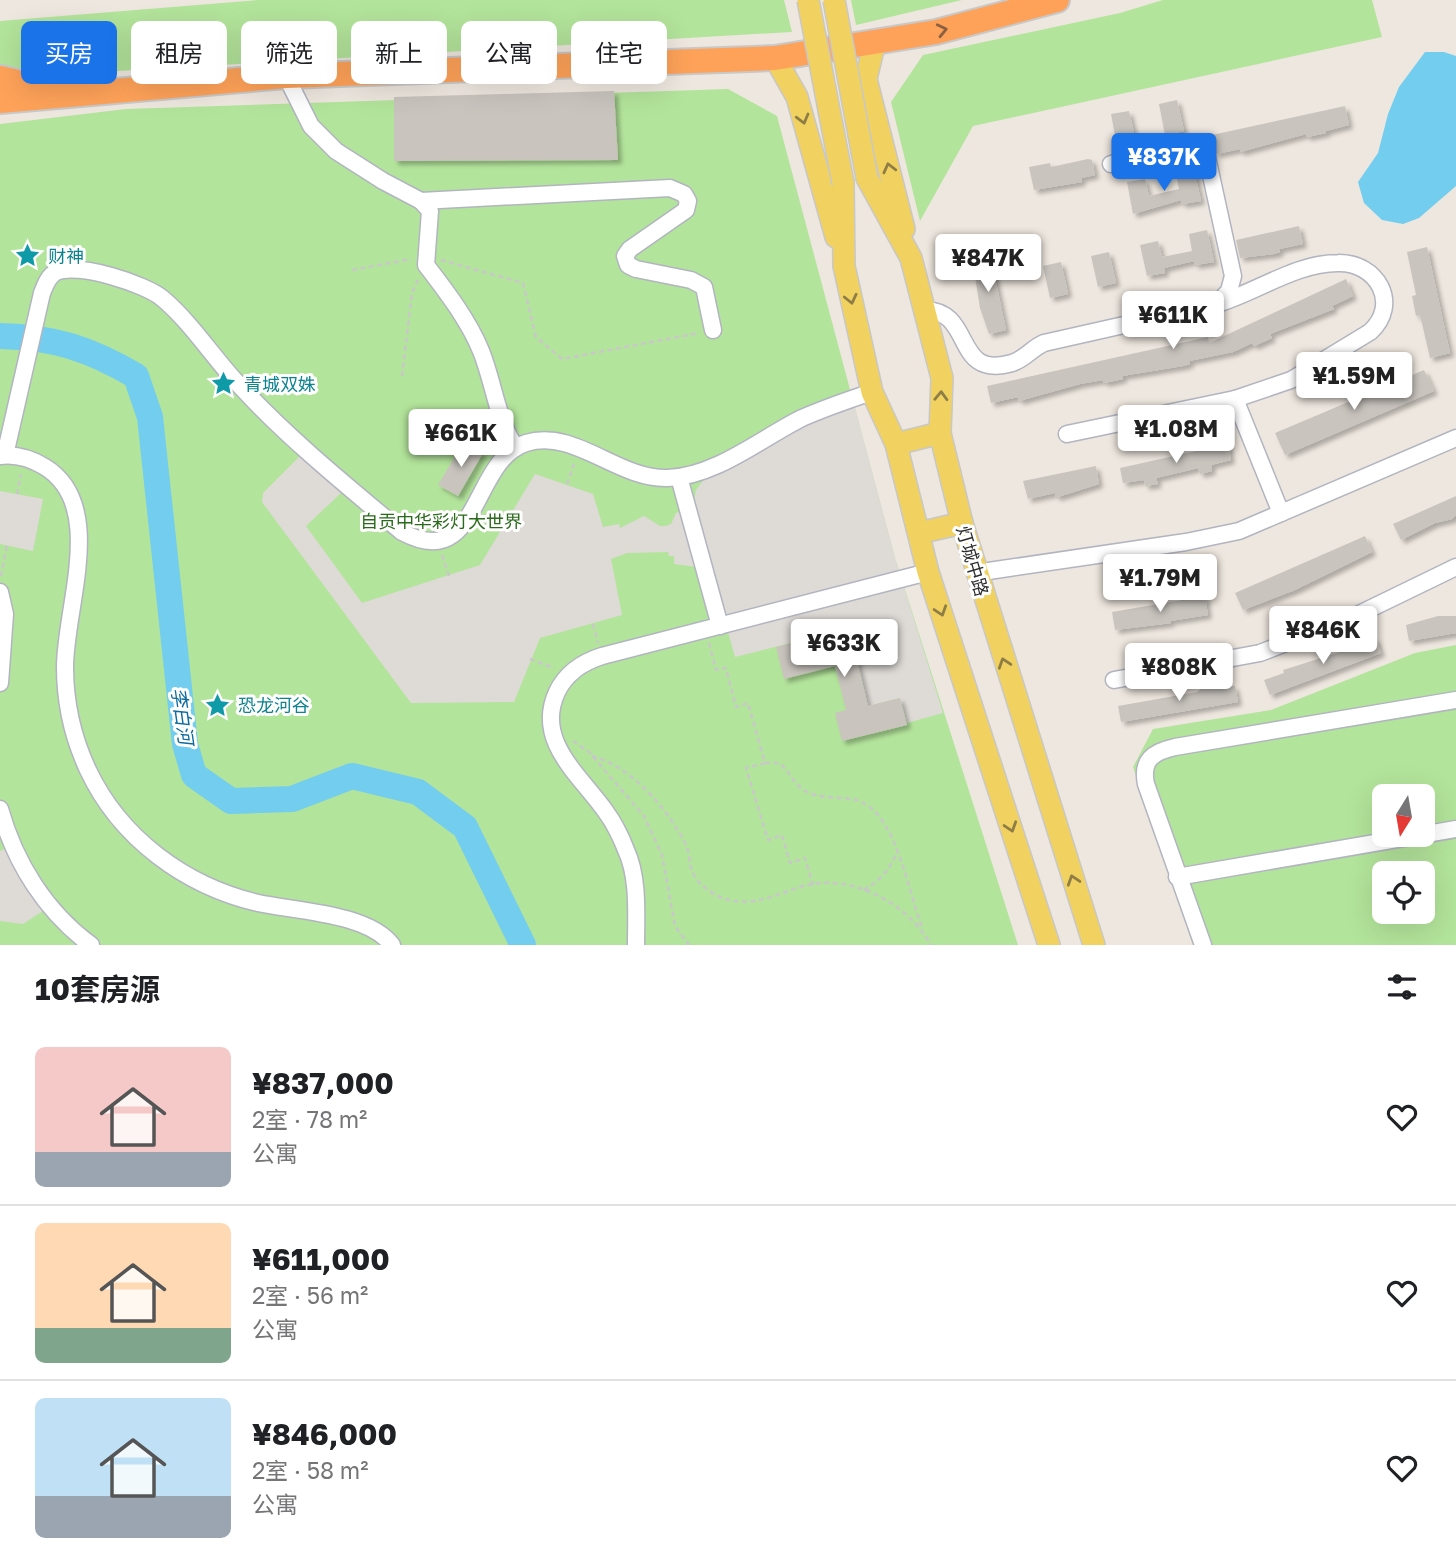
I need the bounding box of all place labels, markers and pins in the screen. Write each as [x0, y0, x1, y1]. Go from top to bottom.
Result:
pin: ¥837K [1115, 134, 1213, 193]
pin: ¥847K [939, 234, 1037, 294]
place icon: 财神 [14, 242, 42, 270]
place label: 财神 [48, 245, 84, 267]
pin: ¥611K [1124, 292, 1222, 351]
pin: ¥1.59M [1297, 352, 1411, 412]
place icon: 青城双姝 [210, 370, 238, 398]
place label: 青城双姝 [244, 373, 316, 395]
pin: ¥1.08M [1119, 406, 1233, 465]
pin: ¥661K [412, 410, 510, 469]
pin: ¥1.79M [1103, 554, 1217, 614]
pin: ¥846K [1274, 606, 1372, 666]
pin: ¥633K [795, 620, 893, 679]
pin: ¥808K [1130, 644, 1228, 703]
place icon: 恐龙河谷 [204, 691, 232, 719]
place label: 恐龙河谷 [238, 694, 310, 716]

